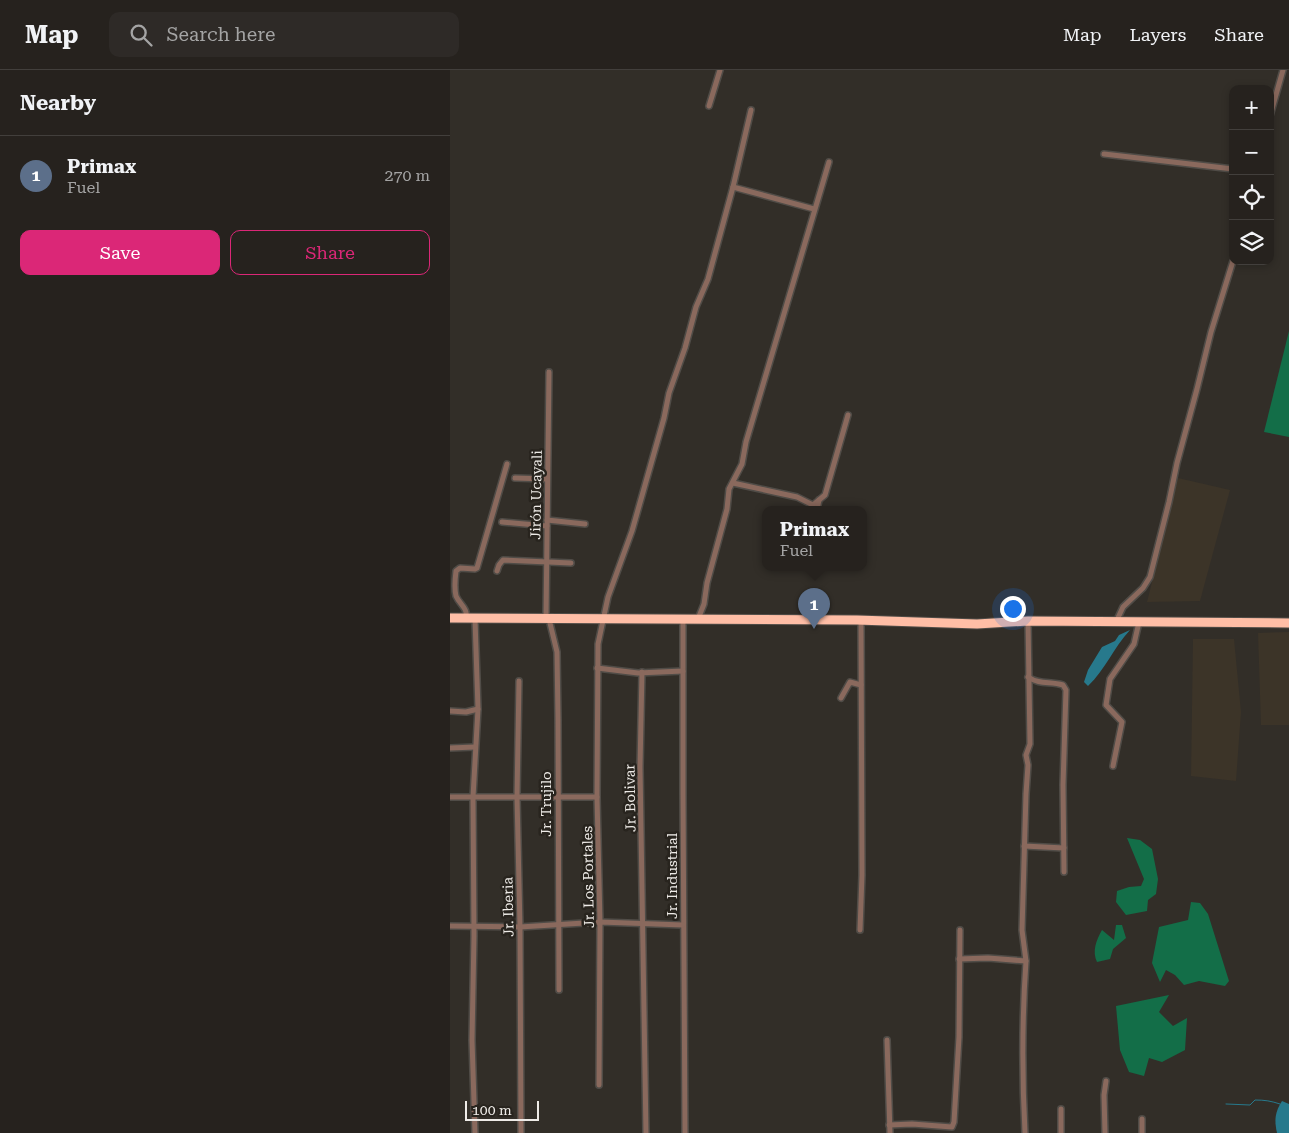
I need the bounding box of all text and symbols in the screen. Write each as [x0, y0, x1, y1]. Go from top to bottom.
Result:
search box [109, 12, 459, 57]
text: Map [25, 21, 79, 49]
icon: search [127, 21, 155, 49]
text: Search here [167, 23, 275, 46]
text: Map [1063, 24, 1102, 45]
text: Layers [1130, 24, 1186, 45]
text: Share [1214, 24, 1264, 45]
map controls [1229, 85, 1274, 265]
button: + [1229, 85, 1274, 130]
text: Nearby [20, 91, 96, 115]
button: − [1229, 130, 1274, 175]
text: Primax [67, 155, 136, 178]
text: 1 [32, 166, 40, 185]
text: 270 m [384, 166, 430, 185]
button: locate [1229, 175, 1274, 220]
text: Fuel [67, 178, 100, 197]
button: layers [1229, 220, 1274, 265]
button: Save [20, 230, 220, 275]
button: Share [230, 230, 430, 275]
street label: Jirón Ucayali [527, 450, 545, 540]
popup [762, 506, 867, 571]
text: Primax [780, 518, 849, 541]
text: Fuel [780, 541, 813, 560]
pin: 1 [798, 588, 830, 629]
your location [1000, 596, 1026, 622]
street label: Jr. Bolivar [621, 764, 639, 832]
street label: Jr. Trujilo [538, 771, 554, 837]
street label: Jr. Los Portales [579, 825, 597, 928]
street label: Jr. Industrial [664, 832, 680, 919]
street label: Jr. Iberia [499, 877, 517, 937]
scale bar [465, 1098, 539, 1121]
text: 100 m [472, 1102, 512, 1118]

